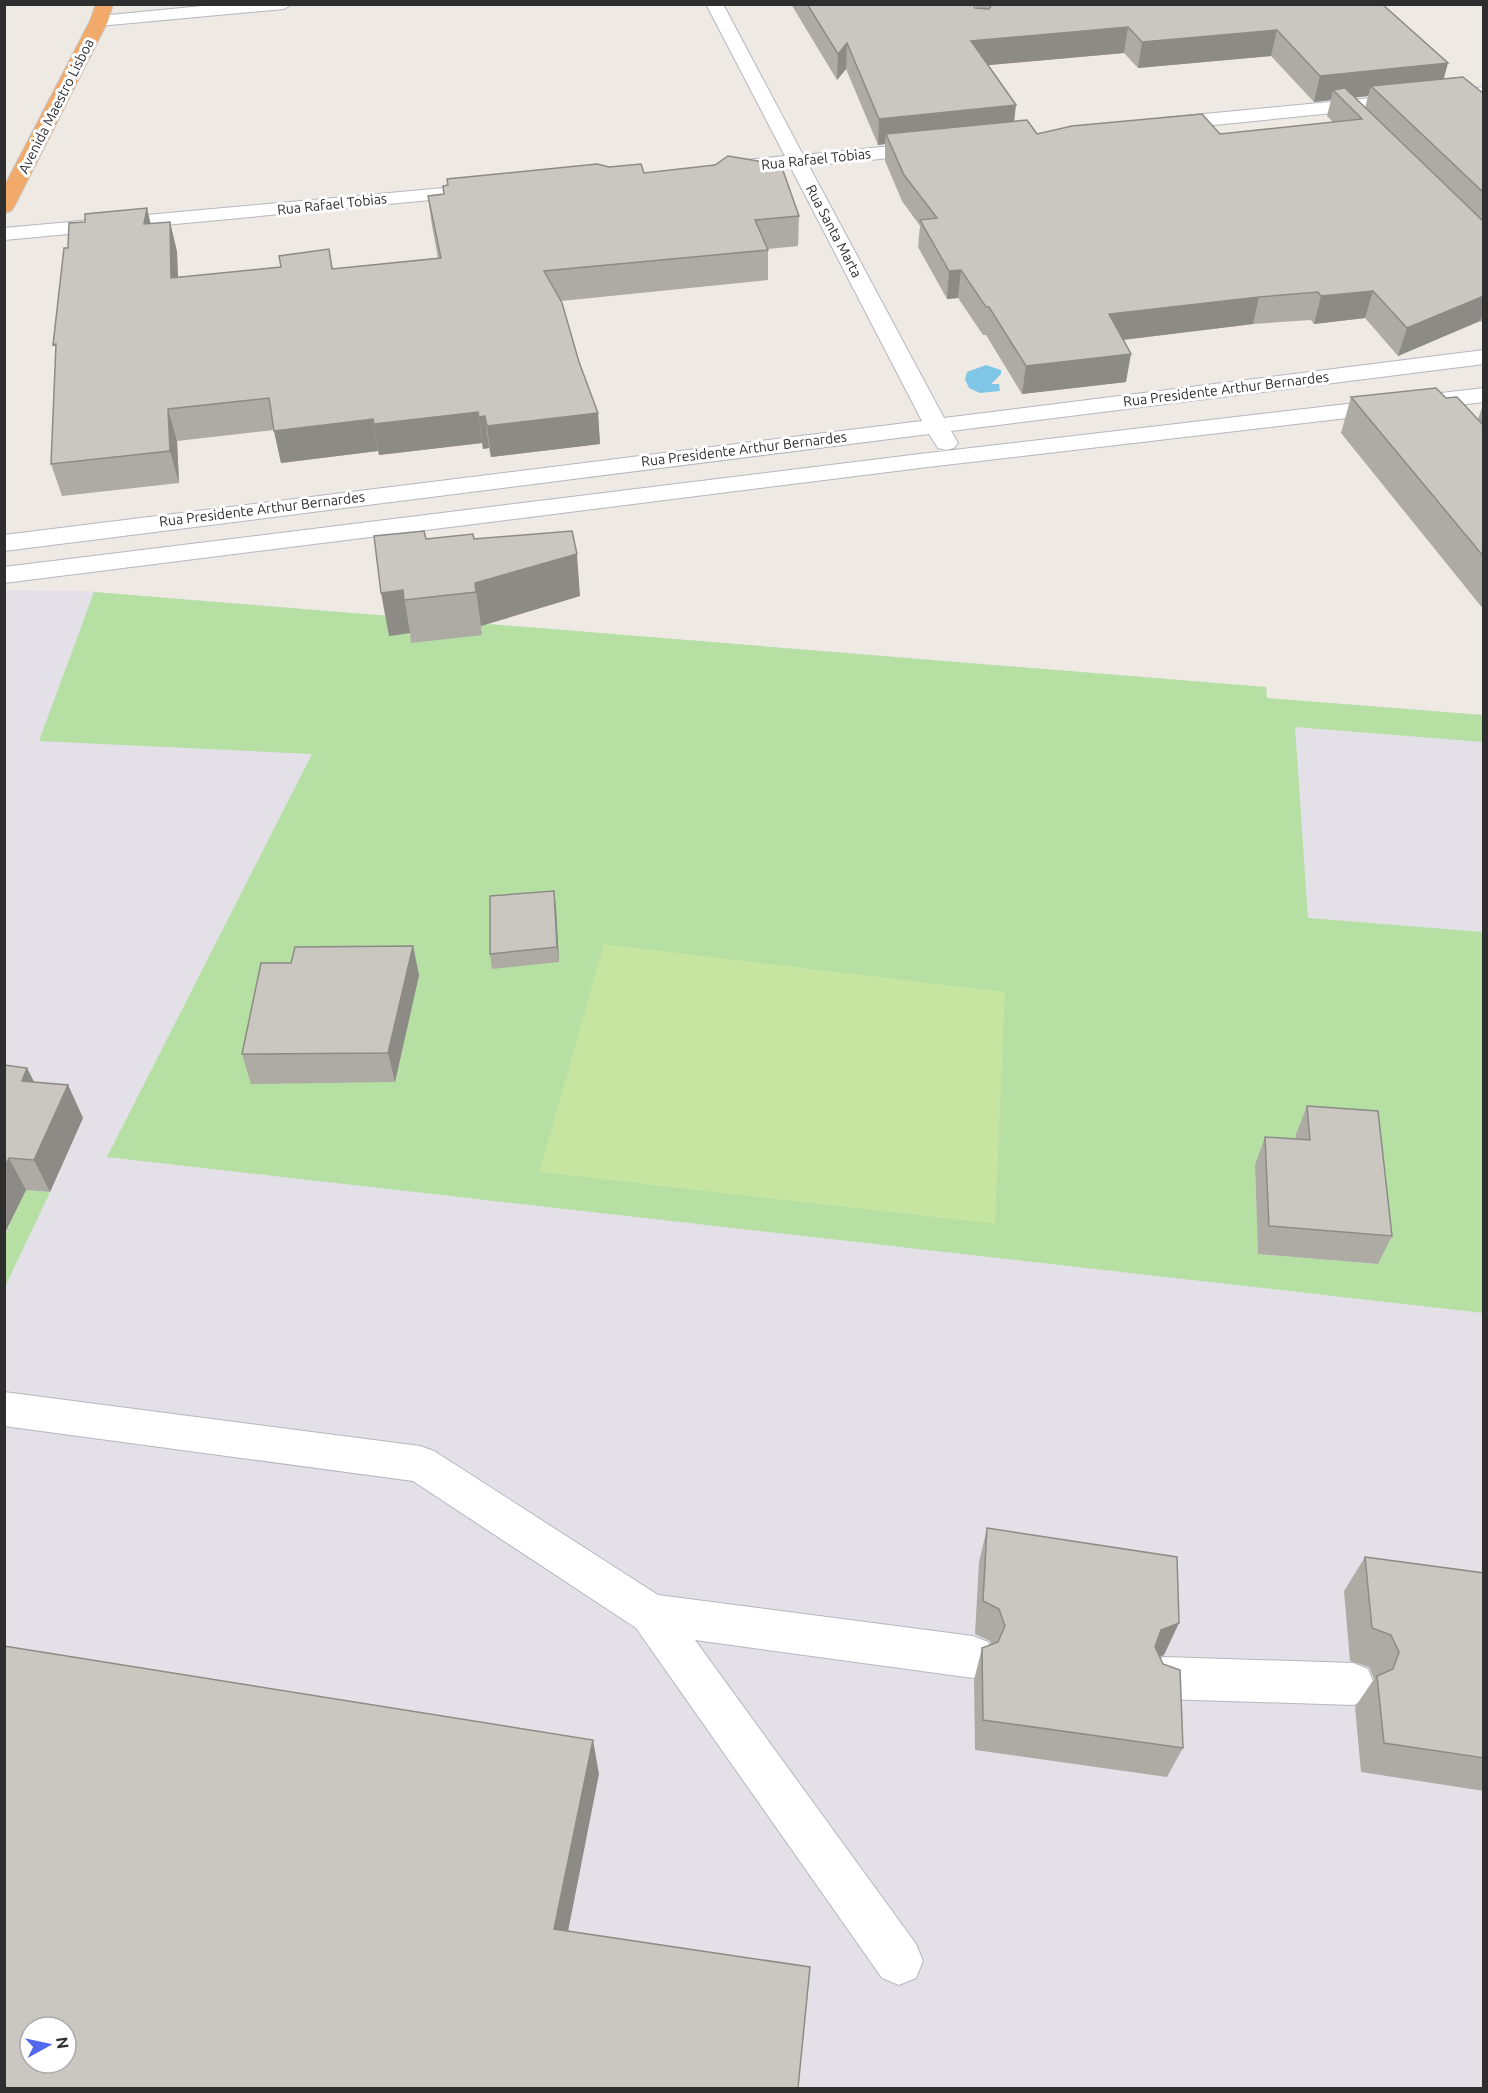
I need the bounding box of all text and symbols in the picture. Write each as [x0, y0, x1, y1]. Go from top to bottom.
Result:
street label: Avenida Maestro Lisboa [15, 36, 97, 176]
street label: Rua Rafael Tobias [760, 145, 872, 173]
street label: Rua Santa Marta [803, 182, 865, 280]
street label: Rua Rafael Tobias [276, 190, 388, 218]
street label: Rua Presidente Arthur Bernardes [1122, 368, 1330, 410]
street label: Rua Presidente Arthur Bernardes [640, 428, 848, 470]
street label: Rua Presidente Arthur Bernardes [158, 488, 366, 530]
north arrow [18, 2015, 78, 2075]
text: N [53, 2036, 73, 2050]

